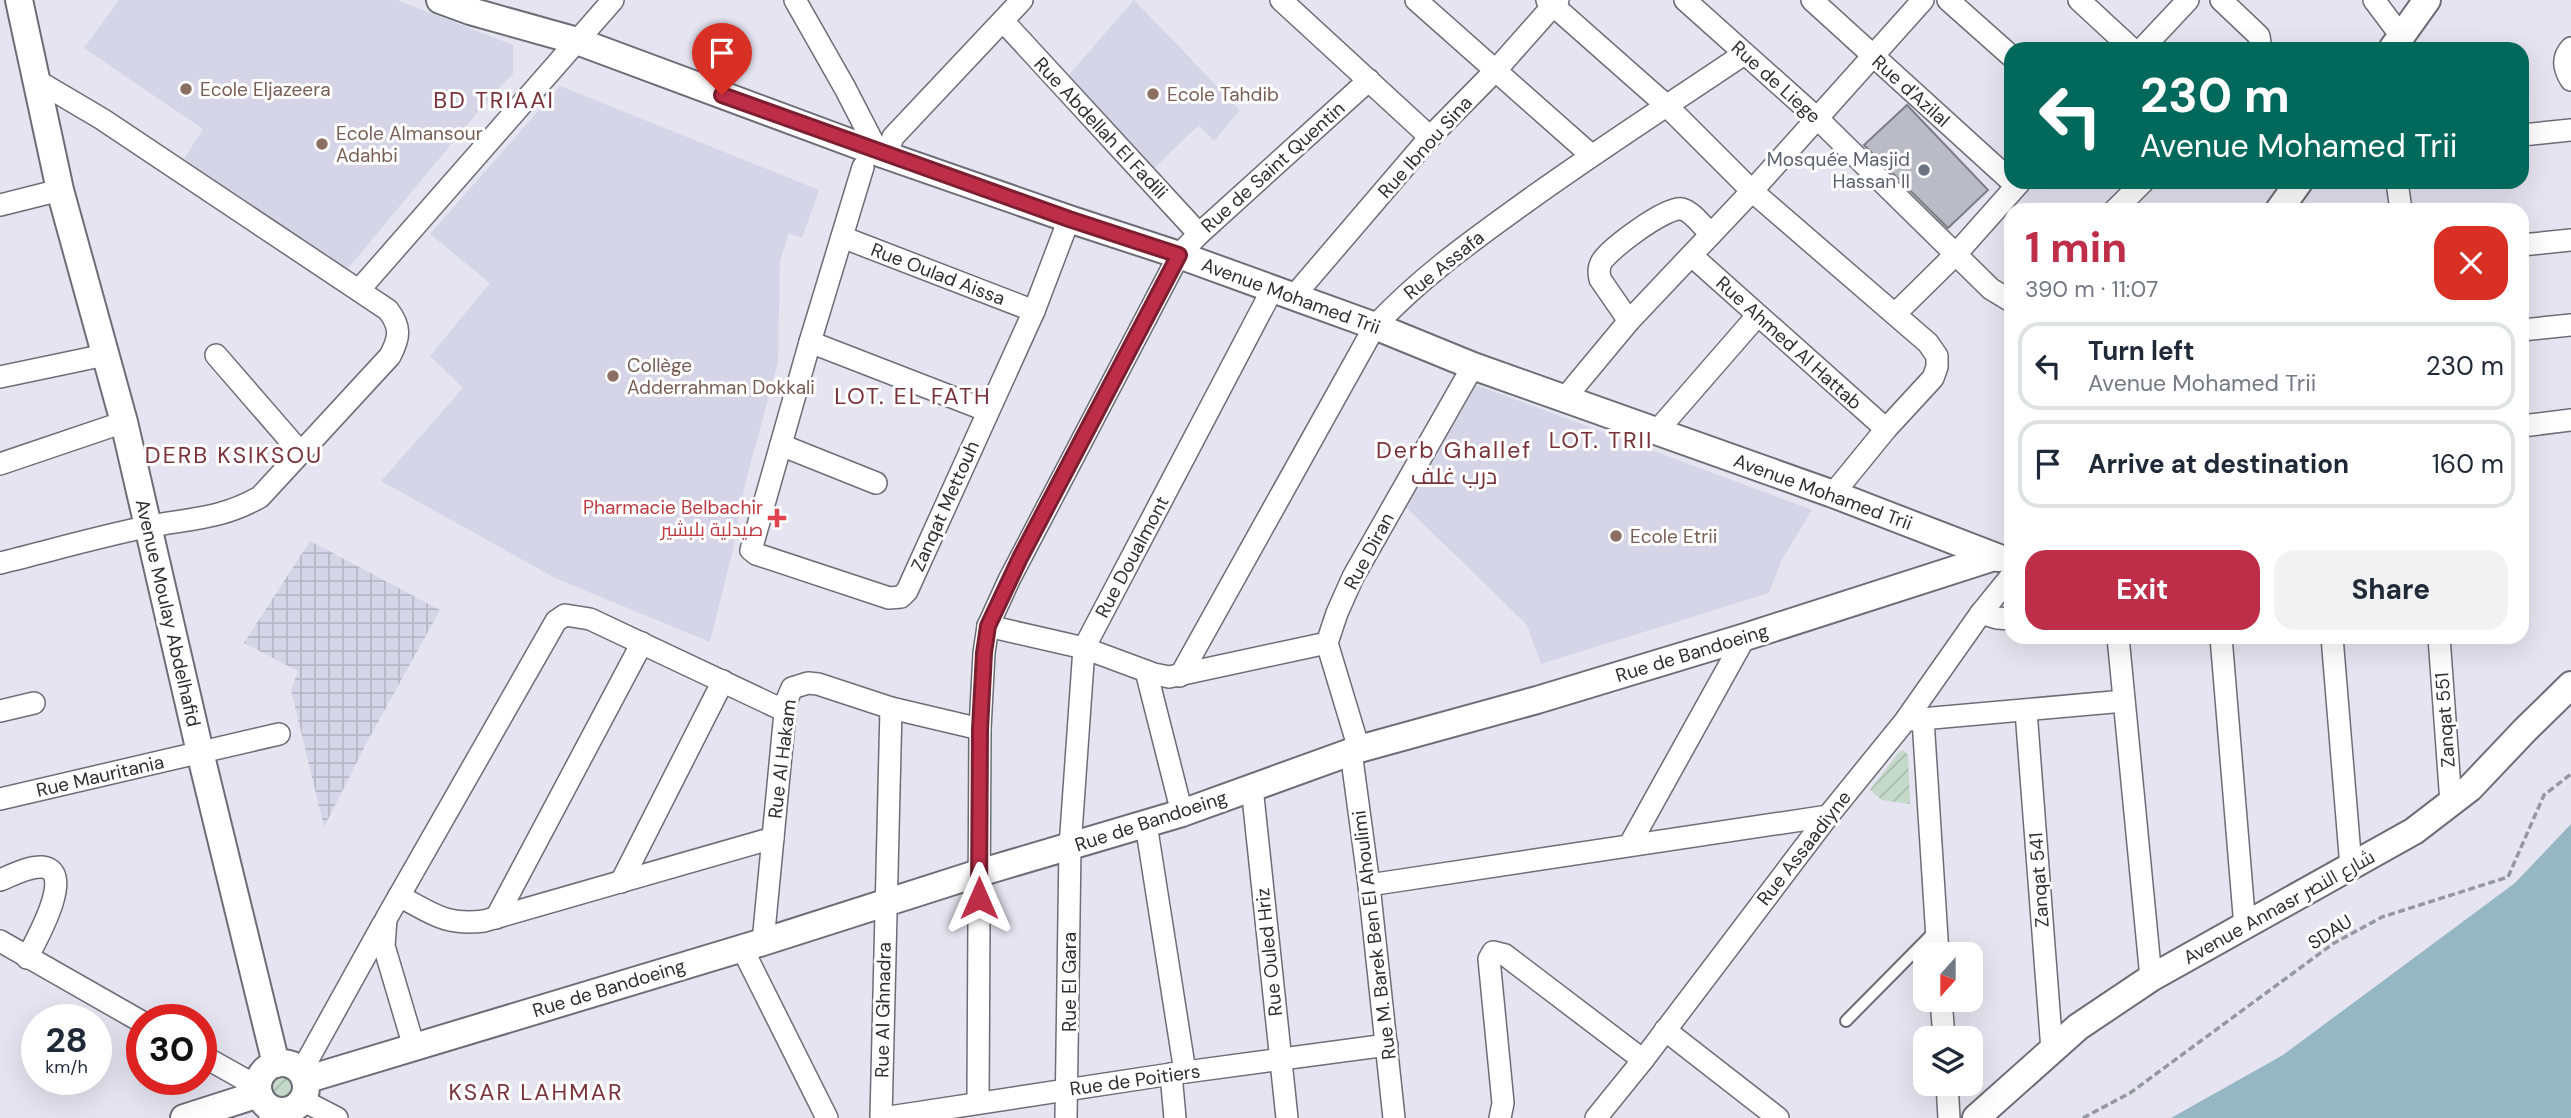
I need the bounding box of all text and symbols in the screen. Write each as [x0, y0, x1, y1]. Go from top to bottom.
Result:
pin [692, 23, 752, 95]
icon: arrive [703, 34, 741, 72]
street label: Rue de Liege [1726, 35, 1826, 129]
street label: Rue d'Azilal [1867, 49, 1955, 133]
street label: Rue Abdellah El Fadili [1029, 52, 1173, 204]
text: 230 m [2140, 63, 2290, 127]
icon: left [2025, 70, 2116, 161]
place label: Ecole Eljazeera [200, 77, 331, 102]
marker: Ecole Eljazeera [178, 81, 194, 97]
place label: Ecole Tahdib [1167, 82, 1279, 107]
district label: BD TRIAAI [433, 85, 555, 115]
marker: Ecole Tahdib [1145, 86, 1161, 102]
street label: Rue Ibnou Sina [1372, 91, 1478, 203]
street label: Rue de Saint Quentin [1196, 96, 1350, 238]
place label: Ecole Almansour Adahbi [336, 121, 483, 168]
text: Avenue Mohamed Trii [2140, 125, 2458, 167]
marker: Ecole Almansour Adahbi [314, 136, 330, 152]
place label: Mosquée Masjid Hassan II [1767, 147, 1910, 194]
marker: Mosquée Masjid Hassan II [1916, 162, 1932, 178]
text: 1 min [2025, 220, 2127, 275]
street label: Rue Assafa [1399, 225, 1489, 305]
button: close [2434, 226, 2508, 300]
street label: Rue Oulad Aissa [867, 237, 1009, 311]
street label: Avenue Mohamed Trii [1198, 252, 1384, 340]
street label: Rue Ahmed Al Hattab [1711, 271, 1867, 415]
text: 390 m · 11:07 [2025, 274, 2158, 304]
text: Turn left [2088, 334, 2195, 368]
icon: left [2029, 347, 2067, 385]
text: 230 m [2426, 349, 2504, 383]
place label: Collège Adderrahman Dokkali [627, 353, 815, 400]
marker: Collège Adderrahman Dokkali [605, 368, 621, 384]
text: Avenue Mohamed Trii [2088, 368, 2316, 398]
district label: LOT. EL FATH [834, 381, 992, 411]
district label: LOT. TRII [1549, 425, 1653, 455]
district label: Derb Ghallef درب غلف [1376, 435, 1532, 491]
street label: Zanqat Mettouh [905, 437, 985, 575]
district label: DERB KSIKSOU [145, 440, 323, 470]
icon: arrive [2029, 445, 2067, 483]
text: Arrive at destination [2088, 447, 2349, 481]
text: 160 m [2432, 447, 2504, 481]
street label: Avenue Mohamed Trii [1730, 448, 1916, 536]
street label: Rue Doualmont [1089, 492, 1175, 622]
place label: Pharmacie Belbachir صيدلية بلبشير [583, 495, 763, 542]
street label: Avenue Moulay Abdelhafid [130, 497, 206, 729]
street label: Rue Diran [1338, 508, 1400, 594]
marker: Pharmacie Belbachir صيدلية بلبشير [769, 510, 785, 526]
place label: Ecole Etrii [1630, 524, 1717, 549]
marker: Ecole Etrii [1608, 528, 1624, 544]
button: Exit [2025, 550, 2260, 630]
button: Share [2274, 550, 2508, 630]
street label: Rue de Bandoeing [1613, 618, 1772, 688]
street label: Zanqat 551 [2429, 672, 2461, 768]
street label: Rue Al Hakam [762, 698, 802, 820]
street label: Rue Mauritania [34, 749, 166, 803]
street label: Rue de Bandoeing [1072, 784, 1231, 857]
street label: Rue Assaadiyne [1751, 785, 1857, 911]
street label: Rue M. Barek Ben El Ahoulimi [1346, 809, 1402, 1061]
street label: Zanqat 541 [2023, 832, 2055, 928]
street label: Avenue Annasr شارع النصر [2179, 844, 2380, 971]
position arrow [942, 861, 1016, 935]
street label: Rue Ouled Hriz [1250, 887, 1288, 1017]
street label: SDAU [2303, 909, 2357, 955]
street label: Rue El Gara [1057, 932, 1082, 1032]
street label: Rue Al Ghnadra [869, 942, 897, 1078]
north arrow [1913, 942, 1983, 1012]
map controls [1913, 942, 1983, 1096]
street label: Rue de Bandoeing [530, 953, 689, 1023]
speed limit sign: 30 [126, 1004, 217, 1095]
text: 28 [45, 1017, 88, 1063]
button: layers [1913, 1026, 1983, 1096]
text: km/h [45, 1055, 88, 1079]
street label: Rue de Poitiers [1068, 1058, 1202, 1102]
district label: KSAR LAHMAR [448, 1077, 624, 1107]

